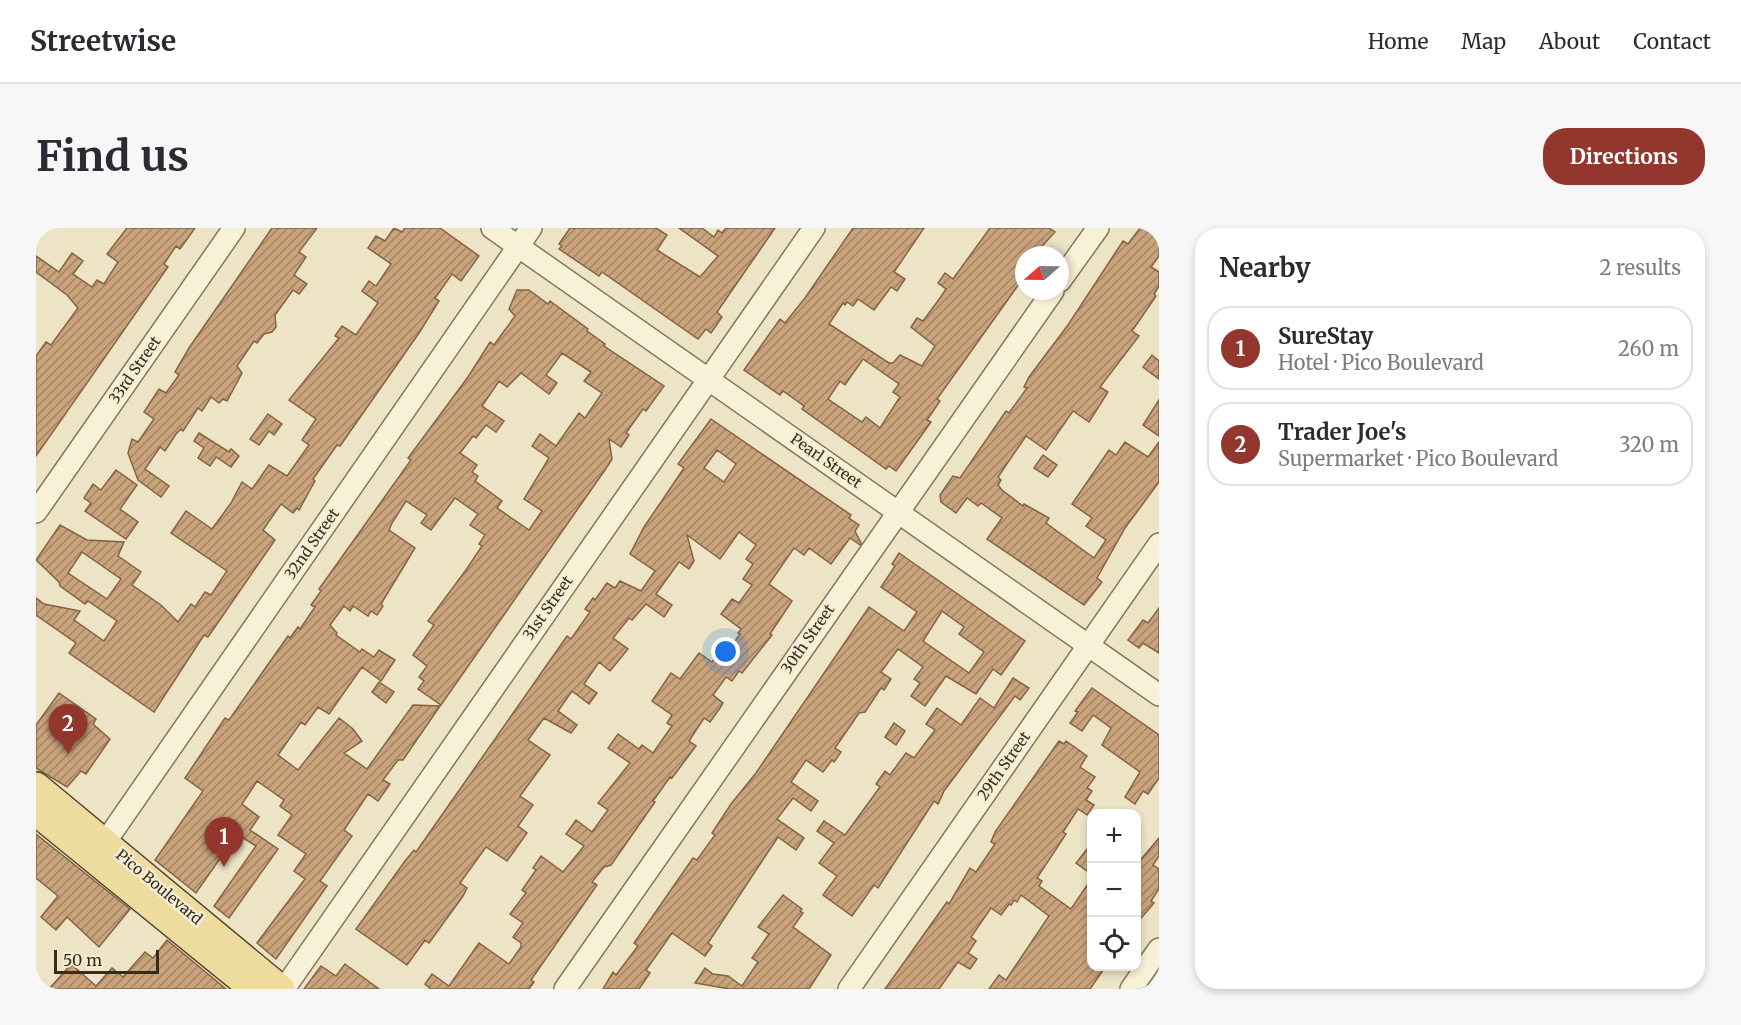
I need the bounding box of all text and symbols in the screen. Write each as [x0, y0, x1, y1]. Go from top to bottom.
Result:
text: Streetwise [30, 23, 176, 59]
text: Home [1368, 28, 1428, 55]
text: Map [1461, 28, 1506, 55]
text: About [1539, 28, 1600, 55]
text: Contact [1633, 28, 1711, 55]
button: Directions [1543, 128, 1705, 185]
text: Find us [36, 130, 189, 182]
north arrow [1015, 246, 1069, 300]
text: Nearby [1219, 251, 1311, 284]
text: 2 results [1599, 255, 1681, 280]
text: SureStay [1278, 322, 1373, 350]
street label: 33rd Street [104, 332, 165, 407]
text: 1 [1236, 336, 1245, 361]
text: 260 m [1618, 336, 1679, 361]
text: Hotel · Pico Boulevard [1278, 350, 1484, 375]
text: Trader Joe's [1278, 418, 1406, 446]
street label: Pearl Street [787, 429, 866, 492]
text: 2 [1235, 432, 1246, 457]
text: 320 m [1619, 432, 1679, 457]
text: Supermarket · Pico Boulevard [1278, 446, 1558, 471]
street label: 32nd Street [280, 504, 343, 583]
street label: 31st Street [518, 572, 577, 644]
street label: 30th Street [777, 600, 838, 677]
your location [711, 637, 740, 666]
pin: 2 [48, 704, 87, 754]
street label: 29th Street [973, 727, 1034, 804]
map controls [1087, 809, 1141, 971]
button: + [1087, 809, 1141, 863]
pin: 1 [204, 818, 243, 867]
street label: Pico Boulevard [112, 845, 206, 928]
button: − [1087, 863, 1141, 917]
button: locate [1087, 917, 1141, 971]
scale bar [54, 947, 159, 974]
text: 50 m [63, 950, 102, 970]

